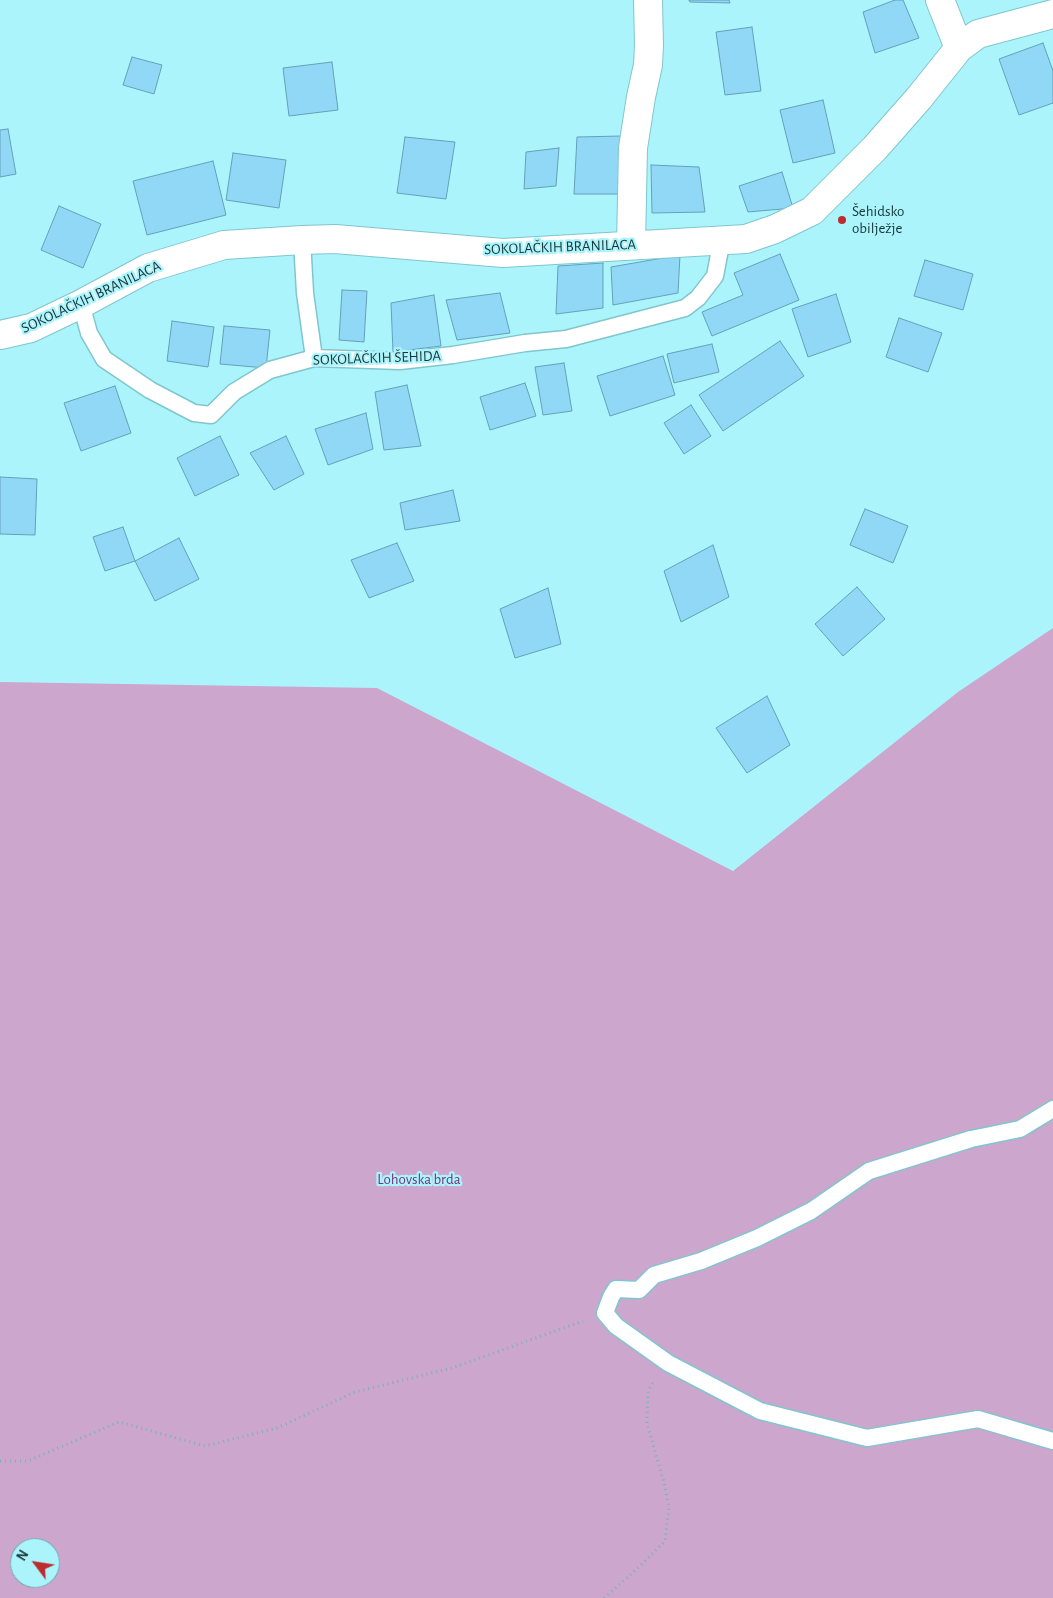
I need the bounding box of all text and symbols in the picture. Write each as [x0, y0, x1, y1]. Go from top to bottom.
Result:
place label: Šehidsko obilježje [852, 202, 904, 237]
marker: Šehidsko obilježje [836, 214, 848, 226]
street label: SOKOLAČKIH BRANILACA [484, 235, 636, 259]
street label: SOKOLAČKIH BRANILACA [18, 257, 164, 337]
street label: SOKOLAČKIH ŠEHIDA [313, 347, 441, 369]
park label: Lohovska brda [377, 1170, 461, 1188]
north arrow [10, 1538, 60, 1588]
text: N [14, 1548, 32, 1564]

